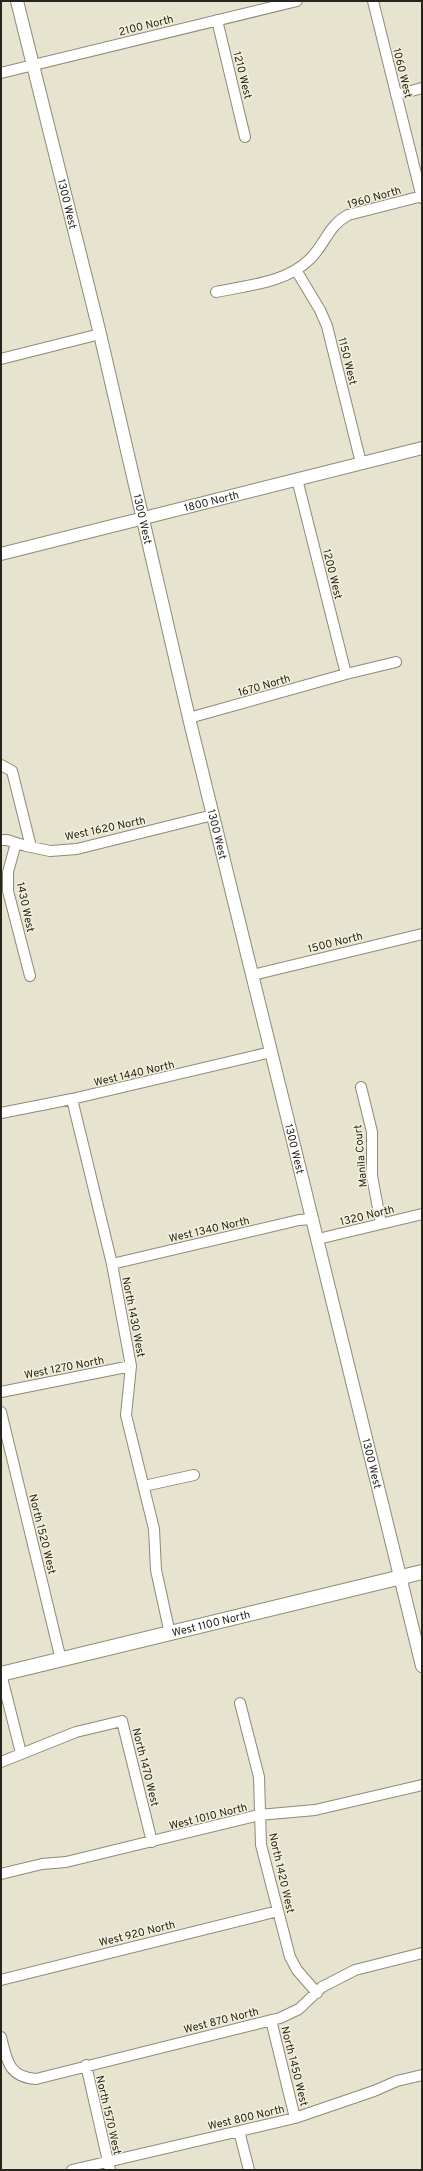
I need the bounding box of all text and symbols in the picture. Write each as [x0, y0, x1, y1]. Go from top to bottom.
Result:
street label: 2100 North [117, 12, 175, 40]
street label: 1060 West [389, 47, 415, 100]
street label: 1210 West [229, 50, 255, 100]
street label: 1300 West [54, 178, 80, 231]
street label: 1960 North [346, 184, 403, 212]
street label: 1150 West [334, 336, 360, 386]
street label: 1800 North [183, 488, 240, 516]
street label: 1300 West [129, 493, 154, 546]
street label: 1200 West [319, 548, 345, 601]
street label: 1670 North [236, 672, 292, 700]
street label: 1300 West [204, 808, 229, 861]
street label: West 1620 North [64, 814, 147, 844]
street label: 1430 West [13, 881, 37, 933]
street label: 1500 North [306, 929, 364, 957]
street label: West 1440 North [93, 1058, 176, 1090]
street label: 1300 West [281, 1123, 307, 1176]
street label: Manila Court [351, 1124, 371, 1188]
street label: 1320 North [339, 1202, 396, 1229]
street label: West 1340 North [168, 1214, 251, 1246]
street label: North 1430 West [118, 1276, 148, 1359]
street label: West 1270 North [23, 1353, 105, 1383]
street label: 1300 West [358, 1437, 384, 1490]
street label: North 1520 West [25, 1493, 59, 1576]
street label: West 1100 North [171, 1608, 252, 1640]
street label: North 1470 West [128, 1726, 162, 1808]
street label: West 1010 North [168, 1800, 249, 1833]
street label: North 1420 West [265, 1832, 297, 1915]
street label: West 920 North [98, 1918, 177, 1950]
street label: West 870 North [182, 2005, 260, 2037]
street label: North 1450 West [277, 2025, 311, 2108]
street label: North 1570 West [92, 2074, 124, 2156]
street label: West 800 North [206, 2102, 286, 2134]

